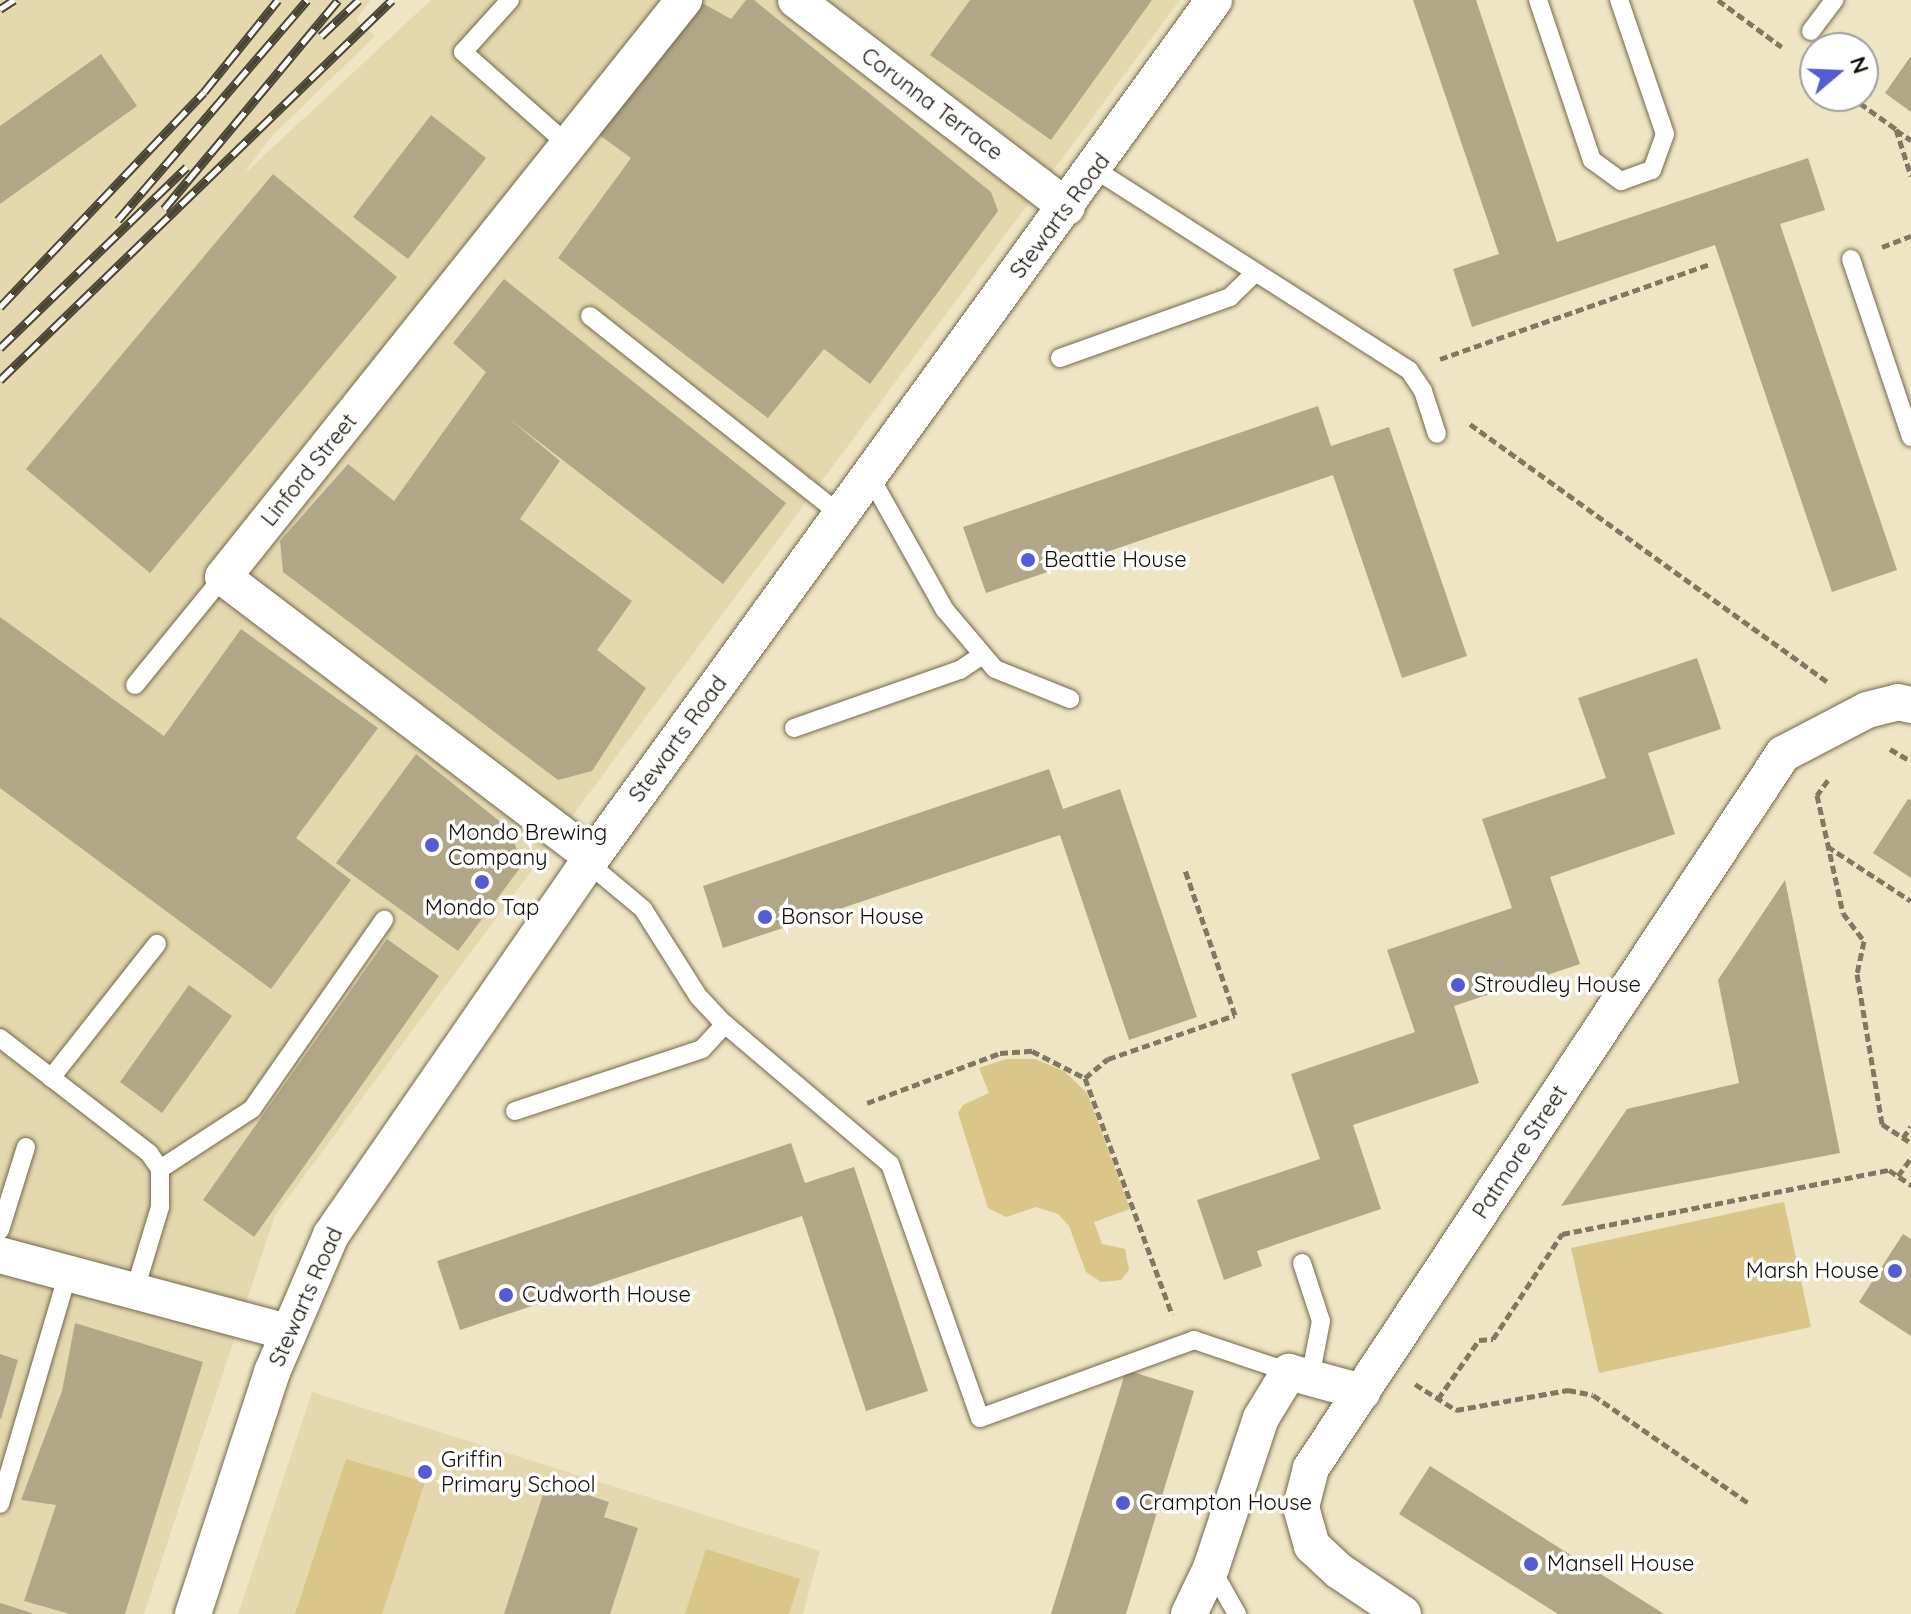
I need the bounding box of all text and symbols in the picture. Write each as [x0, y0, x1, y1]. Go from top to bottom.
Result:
north arrow [1799, 32, 1879, 112]
street label: Corunna Terrace [856, 42, 1008, 166]
text: N [1844, 53, 1876, 77]
street label: Stewarts Road [1005, 148, 1115, 284]
street label: Linford Street [256, 408, 362, 532]
place label: Beattie House [1044, 547, 1187, 573]
marker: Beattie House [1019, 551, 1037, 569]
street label: Stewarts Road [623, 671, 733, 807]
place label: Mondo Brewing Company [448, 819, 607, 870]
marker: Mondo Brewing Company [423, 836, 441, 854]
marker: Mondo Tap [473, 873, 491, 891]
place label: Mondo Tap [425, 895, 539, 921]
place label: Bonsor House [781, 904, 924, 930]
marker: Bonsor House [756, 908, 774, 926]
place label: Stroudley House [1474, 972, 1641, 998]
marker: Stroudley House [1449, 976, 1467, 994]
street label: Patmore Street [1467, 1080, 1573, 1224]
street label: Stewarts Road [264, 1223, 348, 1371]
place label: Marsh House [1746, 1258, 1879, 1284]
marker: Marsh House [1886, 1262, 1904, 1280]
place label: Cudworth House [522, 1282, 691, 1308]
marker: Cudworth House [497, 1286, 515, 1304]
place label: Griffin Primary School [441, 1446, 596, 1498]
marker: Griffin Primary School [416, 1463, 434, 1481]
place label: Crampton House [1139, 1490, 1312, 1516]
marker: Crampton House [1114, 1494, 1132, 1512]
place label: Mansell House [1547, 1551, 1695, 1577]
marker: Mansell House [1522, 1555, 1540, 1573]

